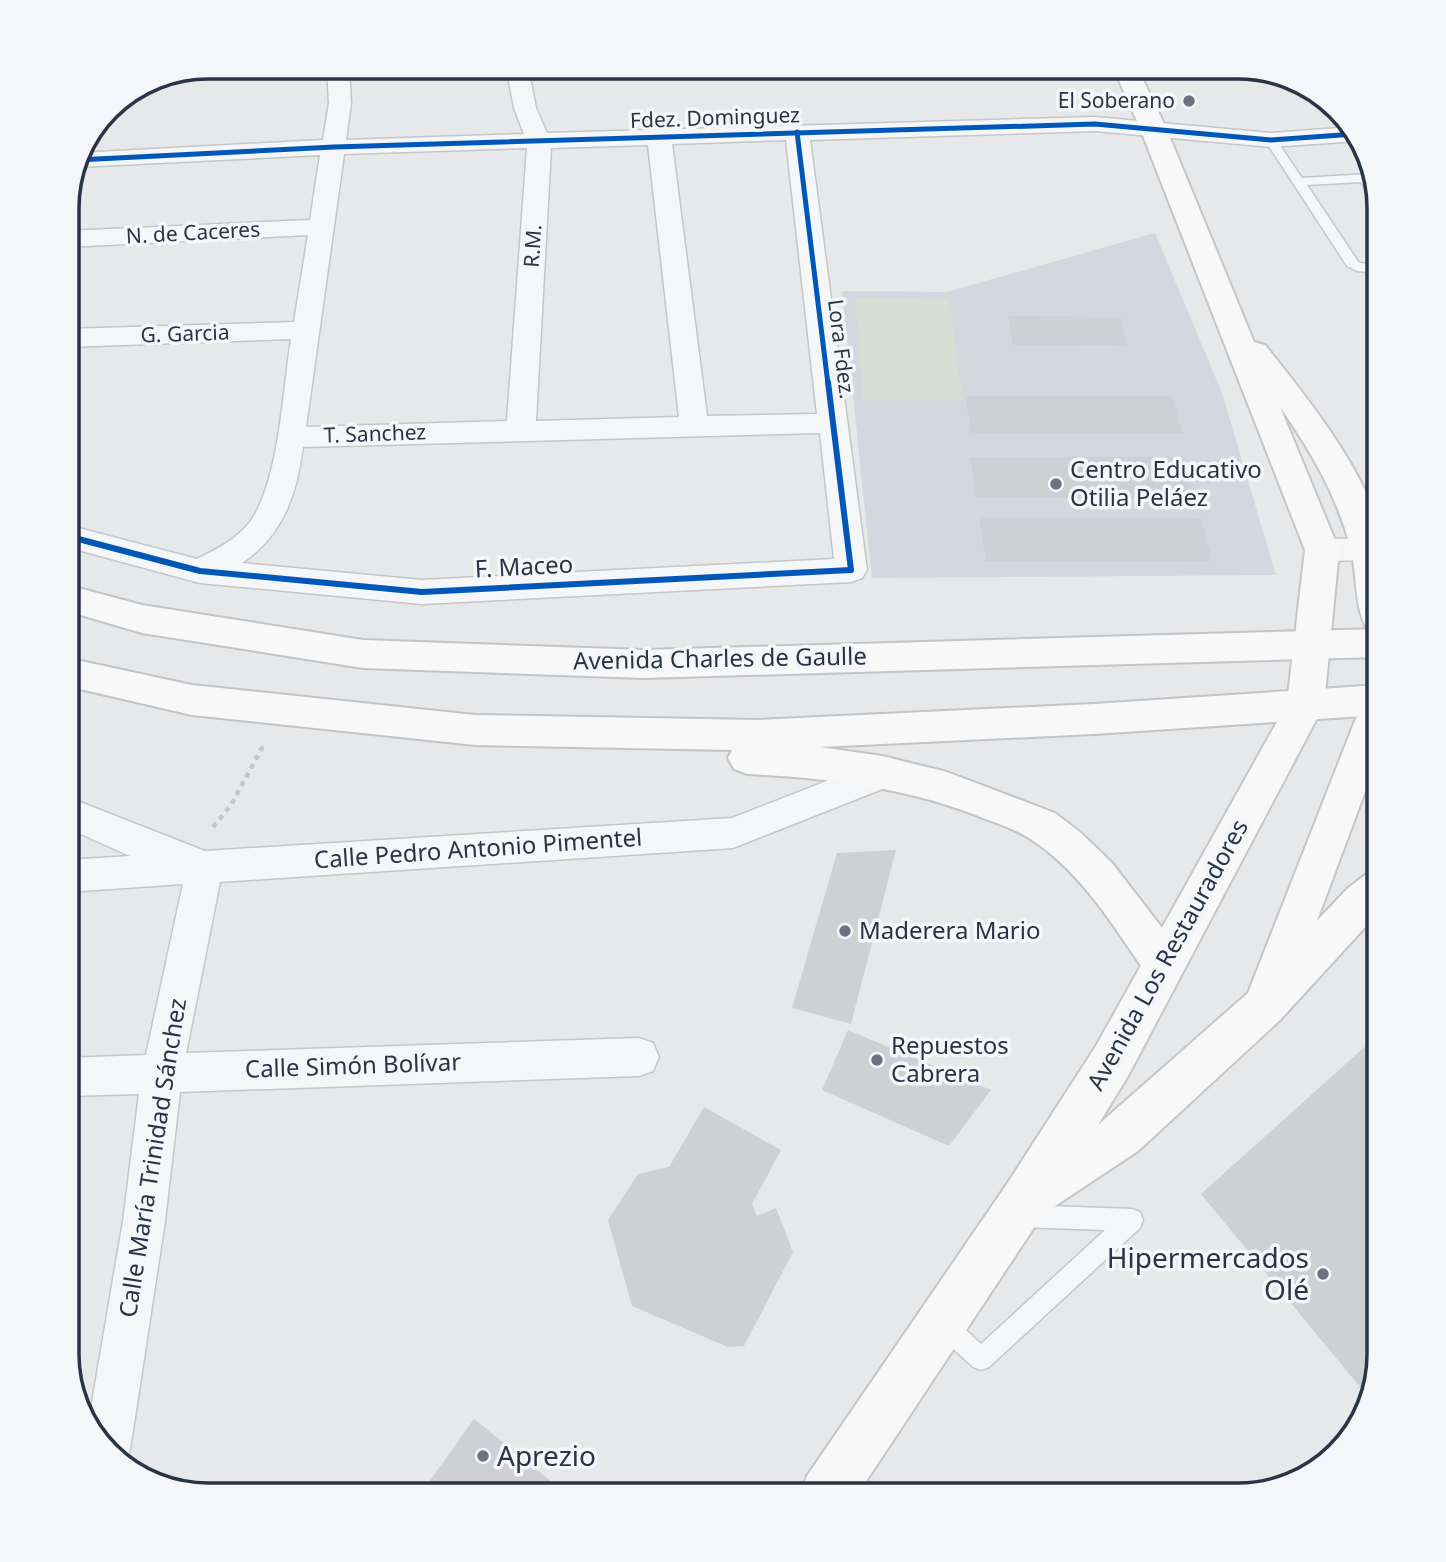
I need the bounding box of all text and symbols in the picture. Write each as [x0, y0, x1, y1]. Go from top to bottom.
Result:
place label: El Soberano [1058, 86, 1175, 114]
marker: El Soberano [1181, 93, 1197, 109]
street label: Fdez. Dominguez [630, 100, 800, 134]
street label: N. de Caceres [125, 215, 261, 249]
street label: R.M. [517, 223, 547, 269]
street label: Lora Fdez. [822, 297, 862, 400]
street label: G. Garcia [140, 317, 230, 349]
street label: T. Sanchez [323, 417, 427, 449]
place label: Centro Educativo Otilia Peláez [1070, 452, 1262, 513]
marker: Centro Educativo Otilia Peláez [1048, 476, 1064, 492]
street label: F. Maceo [474, 546, 574, 585]
street label: Avenida Charles de Gaulle [573, 638, 867, 677]
street label: Avenida Los Restauradores [1078, 813, 1255, 1096]
street label: Calle Pedro Antonio Pimentel [313, 820, 643, 875]
place label: Maderera Mario [859, 913, 1041, 946]
marker: Maderera Mario [837, 923, 853, 939]
street label: Calle María Trinidad Sánchez [110, 996, 193, 1320]
place label: Repuestos Cabrera [891, 1028, 1009, 1089]
street label: Calle Simón Bolívar [244, 1044, 462, 1085]
marker: Repuestos Cabrera [869, 1052, 885, 1068]
place label: Hipermercados Olé [1107, 1238, 1309, 1308]
marker: Hipermercados Olé [1315, 1266, 1331, 1282]
place label: Aprezio [497, 1436, 596, 1474]
marker: Aprezio [475, 1448, 491, 1464]

